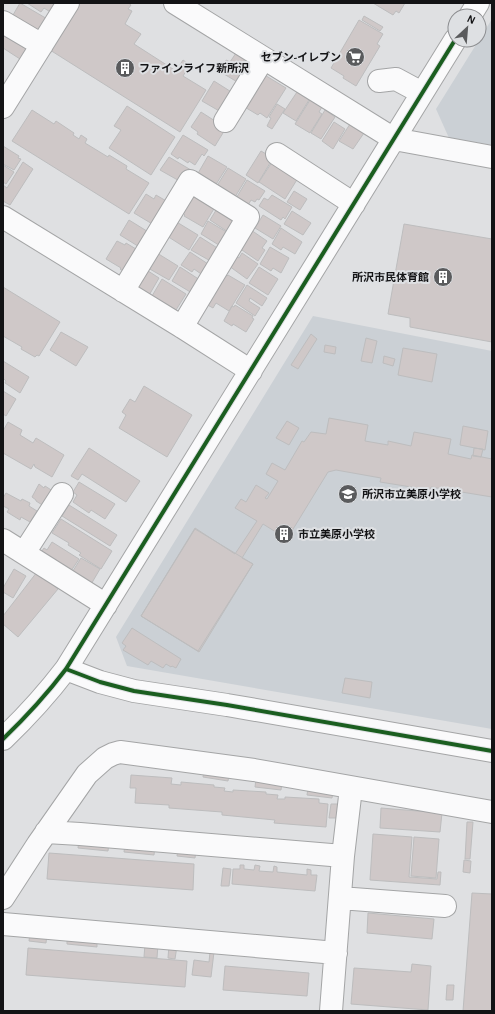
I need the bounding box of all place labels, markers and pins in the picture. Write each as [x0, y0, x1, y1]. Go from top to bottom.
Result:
supermarket icon: セブン-イレブン [344, 46, 366, 68]
place label: セブン-イレブン [261, 51, 341, 63]
building icon: ファインライフ新所沢 [114, 57, 136, 79]
place label: ファインライフ新所沢 [139, 62, 249, 74]
building icon: 所沢市民体育館 [432, 266, 454, 288]
place label: 所沢市民体育館 [352, 271, 429, 283]
school or university icon: 所沢市立美原小学校 [337, 483, 359, 505]
place label: 所沢市立美原小学校 [362, 488, 461, 500]
building icon: 市立美原小学校 [273, 523, 295, 545]
place label: 市立美原小学校 [298, 528, 375, 540]

